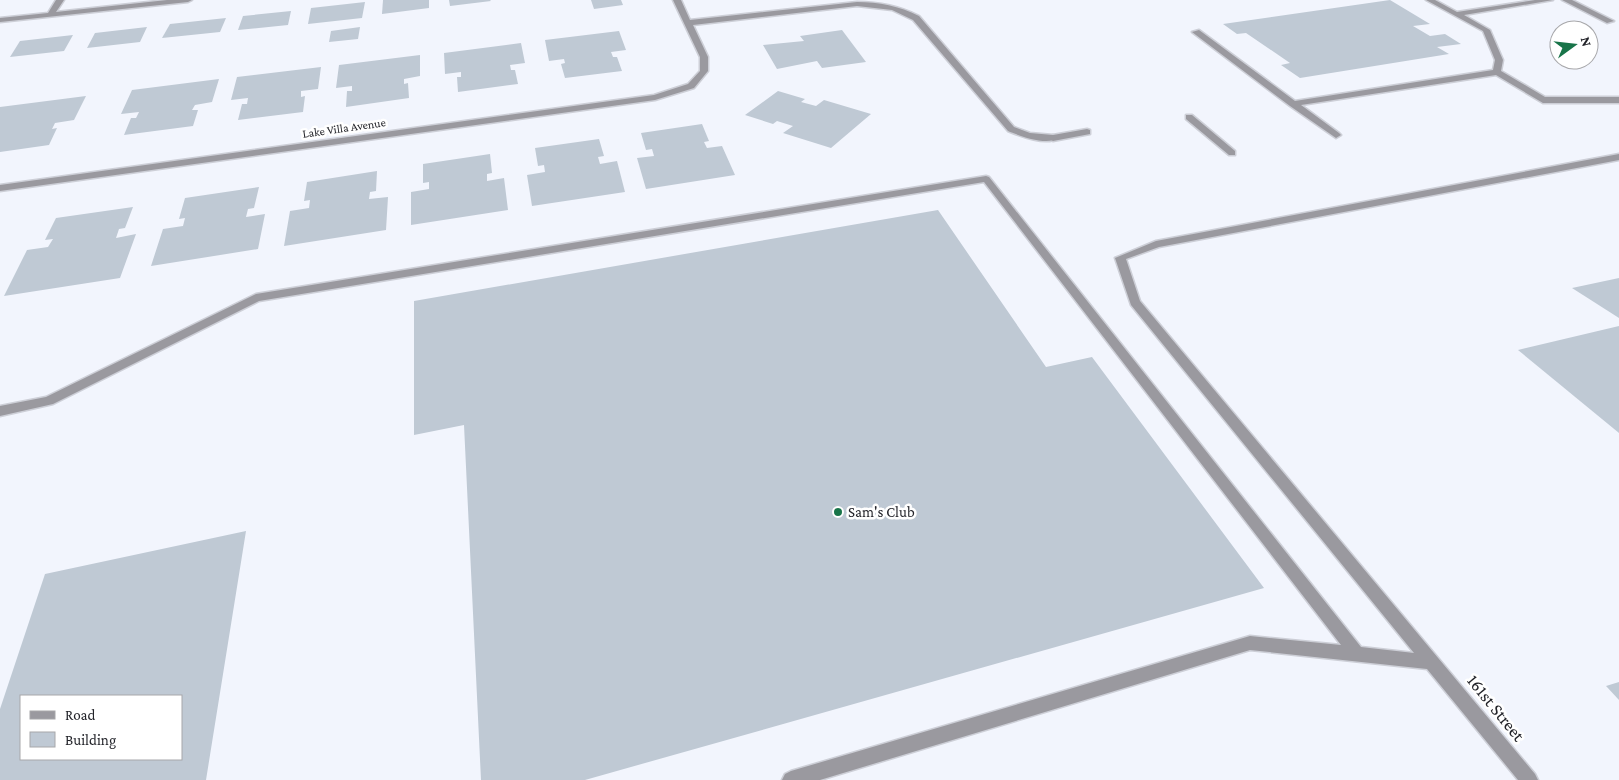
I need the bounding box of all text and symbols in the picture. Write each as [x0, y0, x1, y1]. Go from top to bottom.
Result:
north arrow [1549, 20, 1599, 70]
text: N [1578, 35, 1596, 49]
street label: Lake Villa Avenue [301, 115, 387, 141]
place label: Sam's Club [848, 504, 915, 520]
marker: Sam's Club [832, 506, 844, 518]
street label: 161st Street [1463, 671, 1529, 746]
legend [20, 695, 182, 760]
text: Road [65, 707, 96, 723]
text: Building [65, 732, 116, 749]

